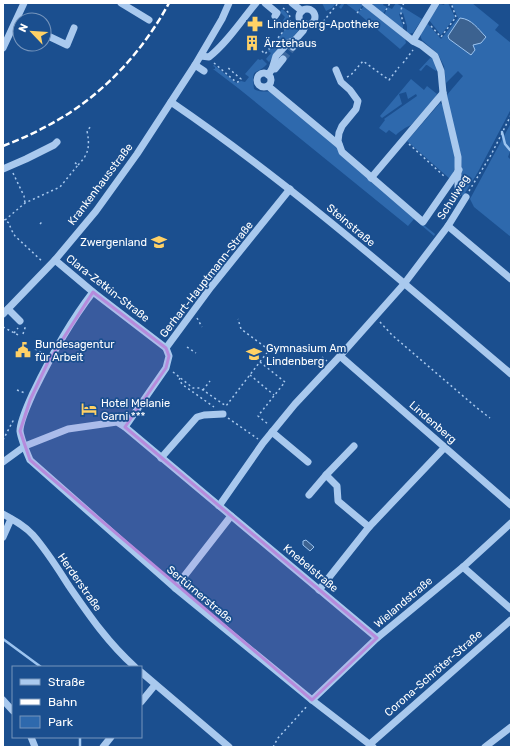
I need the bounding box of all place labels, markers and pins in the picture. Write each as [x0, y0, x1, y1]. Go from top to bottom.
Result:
pharmacy icon: Lindenberg-Apotheke [246, 15, 264, 33]
place label: Lindenberg-Apotheke [267, 18, 379, 31]
building icon: Ärztehaus [243, 34, 261, 52]
place label: Ärztehaus [264, 37, 317, 50]
school or university icon: Zwergenland [150, 233, 168, 251]
place label: Zwergenland [80, 236, 147, 249]
place label: Bundesagentur für Arbeit [35, 338, 115, 364]
public building icon: Bundesagentur für Arbeit [14, 341, 32, 359]
place label: Gymnasium Am Lindenberg [266, 342, 347, 368]
school or university icon: Gymnasium Am Lindenberg [245, 345, 263, 363]
place label: Hotel Melanie Garni *** [101, 397, 170, 423]
hotel icon: Hotel Melanie Garni *** [80, 400, 98, 418]

